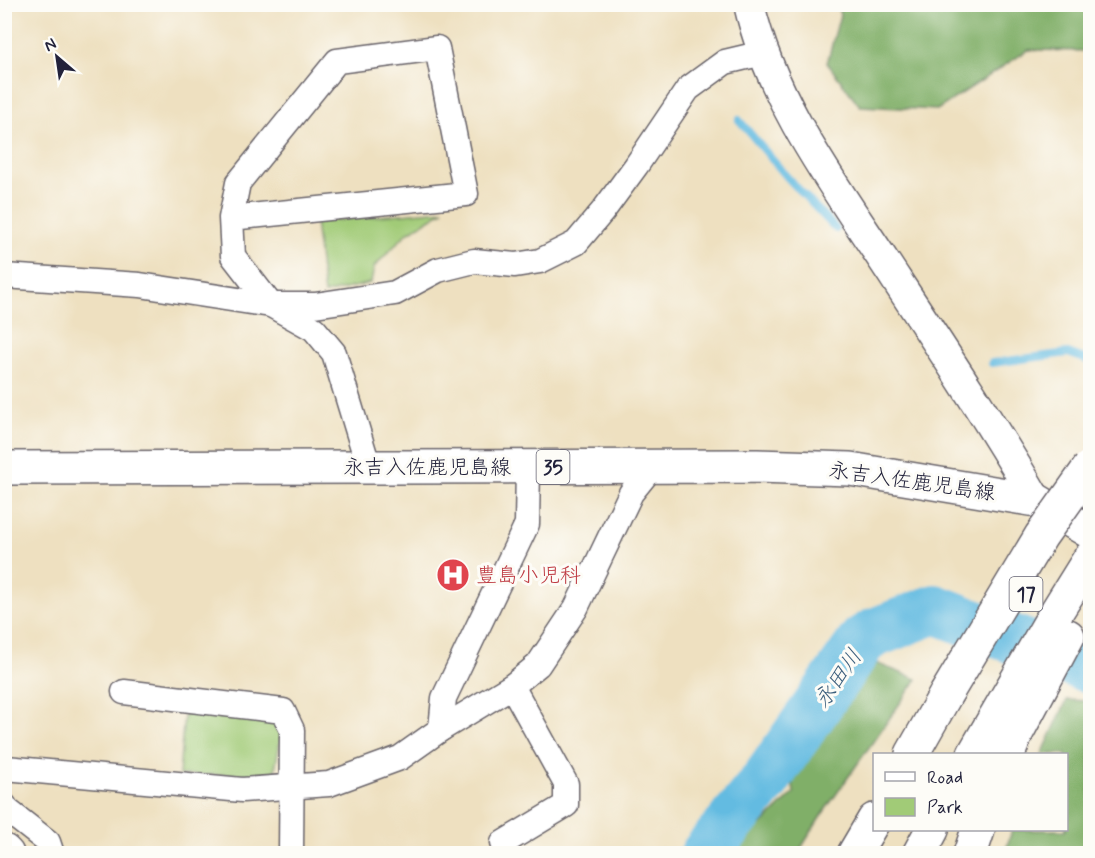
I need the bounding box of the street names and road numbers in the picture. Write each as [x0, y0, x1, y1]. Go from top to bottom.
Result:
road number: 35 [536, 450, 570, 484]
street label: 永吉入佐鹿児島線 [343, 454, 511, 482]
street label: 永吉入佐鹿児島線 [827, 456, 997, 508]
road number: 17 [1010, 577, 1042, 611]

